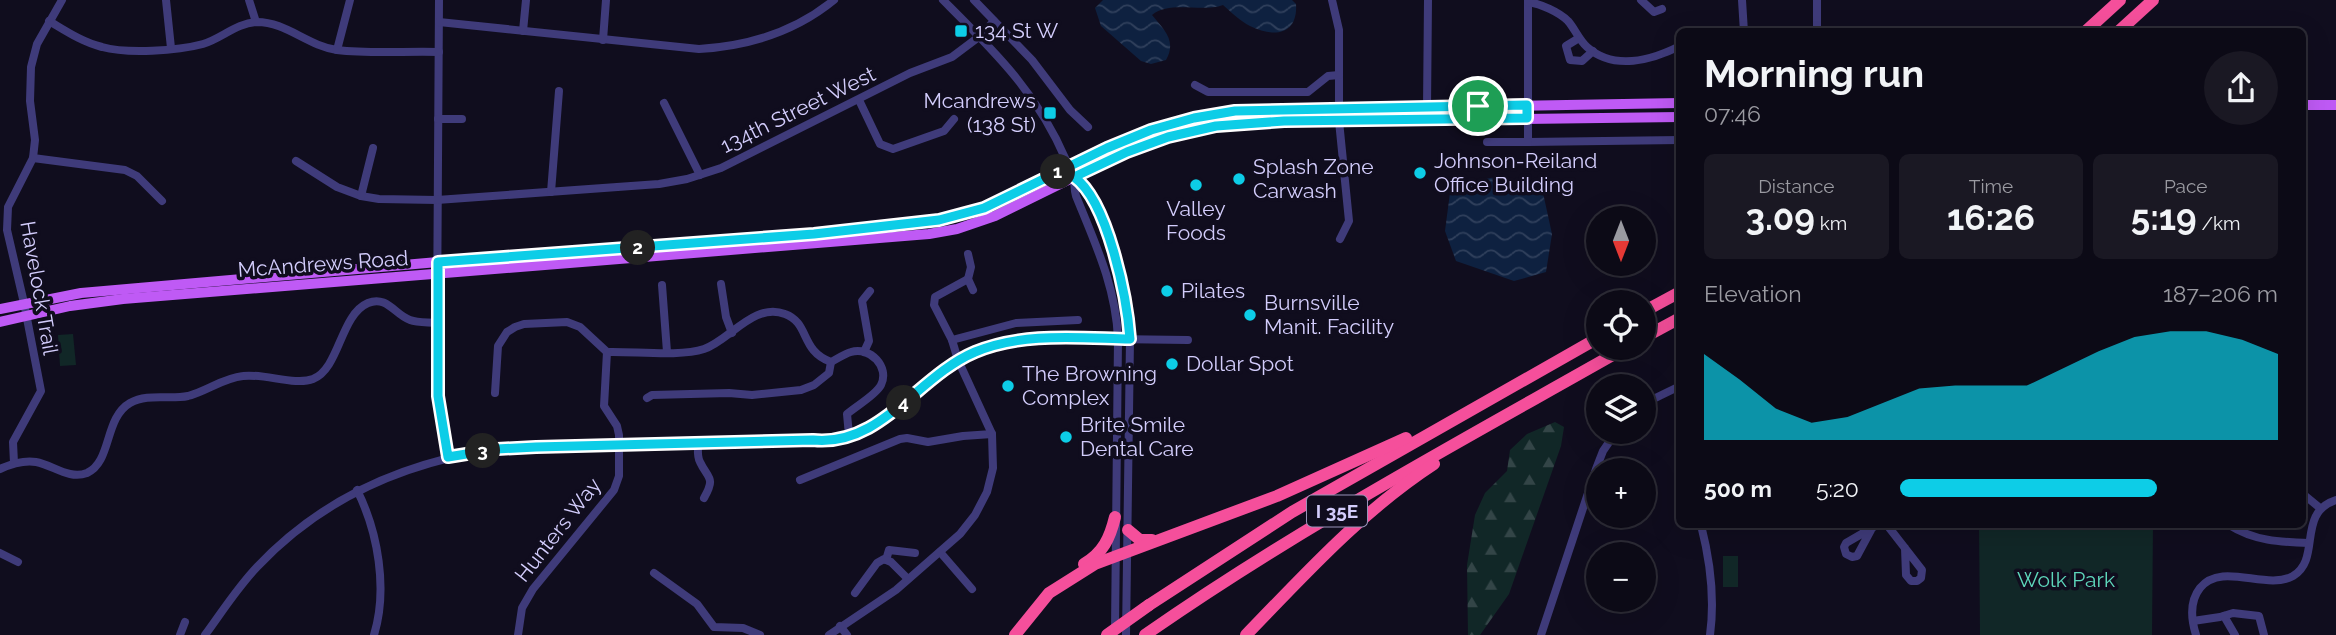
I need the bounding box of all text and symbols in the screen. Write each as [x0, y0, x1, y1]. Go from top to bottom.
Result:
place label: 134 St W [975, 18, 1058, 43]
marker: 134 St W [953, 23, 969, 39]
text: Morning run [1704, 51, 1924, 96]
button: share [2204, 51, 2278, 125]
street label: 134th Street West [716, 61, 879, 158]
pin [1448, 76, 1508, 136]
icon: arrive [1459, 87, 1497, 125]
place label: Mcandrews (138 St) [923, 88, 1036, 137]
text: 07:46 [1704, 100, 1761, 127]
marker: Mcandrews (138 St) [1042, 105, 1058, 121]
place label: Johnson-Reiland Office Building [1434, 148, 1597, 197]
pin: 1 [1040, 154, 1076, 190]
place label: Splash Zone Carwash [1253, 154, 1374, 203]
text: 1 [1053, 160, 1062, 182]
marker: Johnson-Reiland Office Building [1412, 165, 1428, 181]
marker: Splash Zone Carwash [1231, 171, 1247, 187]
text: Distance [1758, 175, 1834, 197]
text: Time [1969, 175, 2013, 197]
text: Pace [2164, 175, 2207, 197]
marker: Valley Foods [1188, 177, 1204, 193]
place label: Valley Foods [1166, 196, 1226, 245]
text: 3.09 [1745, 197, 1815, 238]
text: 16:26 [1947, 197, 2035, 238]
text: 5:19 [2131, 197, 2197, 238]
north arrow [1586, 206, 1656, 276]
map controls [1586, 206, 1656, 612]
text: km [1815, 212, 1847, 234]
text: /km [2197, 212, 2241, 234]
street label: Havelock Trail [15, 219, 64, 357]
pin: 2 [620, 230, 656, 266]
text: 2 [632, 236, 643, 258]
street label: McAndrews Road [237, 245, 409, 282]
place label: Pilates [1181, 278, 1245, 303]
text: Elevation [1704, 280, 1802, 307]
text: 187–206 m [2163, 280, 2278, 307]
marker: Pilates [1159, 283, 1175, 299]
place label: Burnsville Manit. Facility [1264, 290, 1394, 339]
button: locate [1586, 290, 1656, 360]
marker: Burnsville Manit. Facility [1242, 307, 1258, 323]
place label: Dollar Spot [1186, 351, 1294, 376]
marker: Dollar Spot [1164, 356, 1180, 372]
place label: The Browning Complex [1022, 361, 1157, 410]
button: layers [1586, 374, 1656, 444]
marker: The Browning Complex [1000, 378, 1016, 394]
pin: 4 [886, 386, 922, 420]
text: 4 [898, 391, 909, 413]
place label: Brite Smile Dental Care [1080, 412, 1194, 461]
marker: Brite Smile Dental Care [1058, 429, 1074, 445]
pin: 3 [466, 434, 500, 468]
text: 3 [477, 439, 488, 461]
button: + [1586, 458, 1656, 528]
street label: Hunters Way [509, 473, 606, 587]
text: 500 m [1704, 475, 1772, 502]
text: 5:20 [1816, 475, 1859, 502]
road number: I 35E [1307, 496, 1367, 526]
button: − [1586, 542, 1656, 612]
park label: Wolk Park [2017, 567, 2115, 592]

